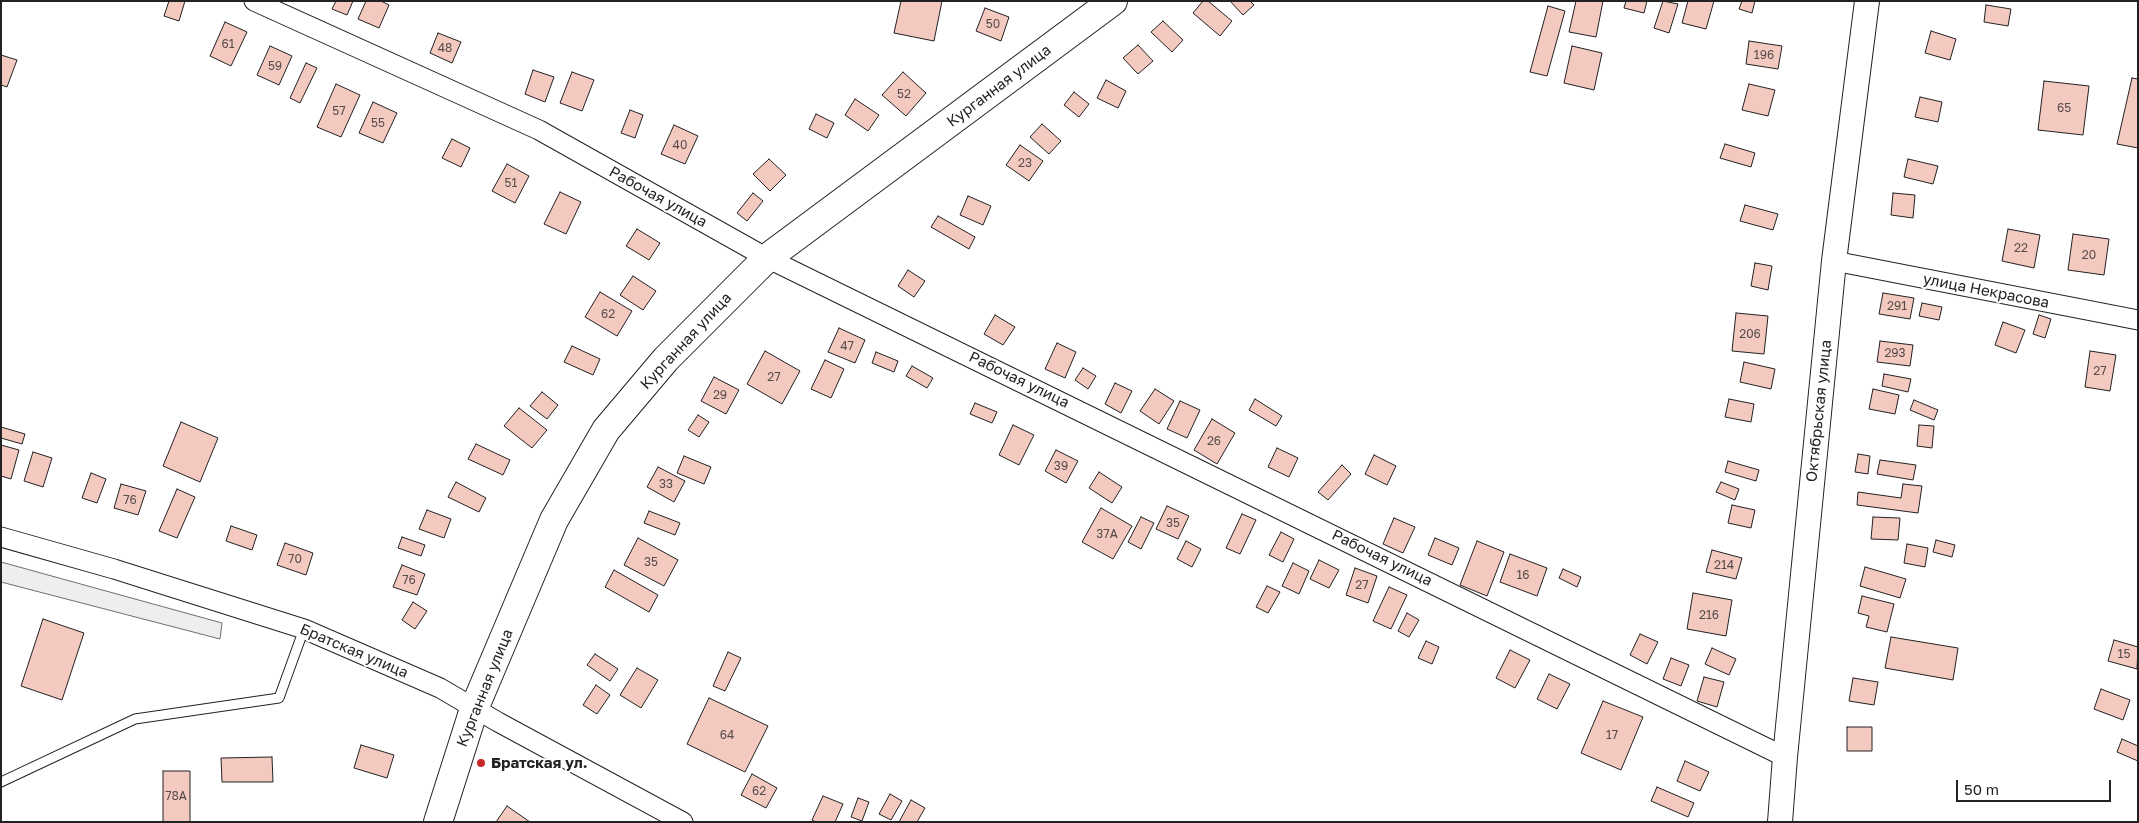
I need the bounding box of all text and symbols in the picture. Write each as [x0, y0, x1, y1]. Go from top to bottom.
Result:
house number: 50 [986, 17, 1000, 31]
house number: 61 [221, 37, 235, 51]
house number: 48 [438, 41, 452, 55]
street label: Курганная улица [943, 41, 1055, 131]
house number: 196 [1754, 48, 1774, 62]
house number: 59 [268, 59, 282, 73]
house number: 52 [897, 87, 911, 101]
house number: 65 [2057, 101, 2071, 115]
house number: 57 [332, 104, 346, 118]
house number: 55 [371, 116, 385, 130]
house number: 40 [673, 138, 687, 152]
house number: 23 [1018, 156, 1032, 170]
street label: Рабочая улица [606, 163, 710, 231]
house number: 51 [505, 176, 517, 190]
house number: 22 [2014, 241, 2028, 255]
house number: 20 [2082, 248, 2096, 262]
street label: улица Некрасова [1921, 270, 2051, 312]
street label: Курганная улица [637, 289, 735, 393]
house number: 291 [1887, 299, 1907, 313]
house number: 62 [601, 307, 615, 321]
house number: 206 [1739, 327, 1761, 341]
house number: 47 [840, 339, 854, 353]
street label: Октябрьская улица [1803, 339, 1835, 483]
house number: 293 [1884, 346, 1906, 360]
street label: Рабочая улица [966, 348, 1072, 412]
house number: 27 [2093, 364, 2107, 378]
house number: 27 [767, 370, 781, 384]
house number: 29 [713, 388, 727, 402]
house number: 26 [1207, 434, 1221, 448]
house number: 39 [1054, 459, 1068, 473]
house number: 33 [659, 477, 673, 491]
house number: 76 [123, 493, 137, 507]
house number: 35 [1166, 516, 1180, 530]
street label: Рабочая улица [1329, 526, 1435, 590]
house number: 37А [1096, 527, 1118, 541]
house number: 70 [288, 552, 302, 566]
house number: 35 [644, 555, 658, 569]
house number: 214 [1714, 558, 1734, 572]
house number: 16 [1516, 568, 1530, 582]
house number: 76 [402, 573, 416, 587]
house number: 27 [1355, 578, 1369, 592]
house number: 216 [1699, 608, 1719, 622]
street label: Братская улица [297, 620, 411, 682]
street label: Курганная улица [453, 626, 517, 750]
house number: 15 [2118, 647, 2130, 661]
house number: 64 [720, 728, 734, 742]
house number: 17 [1606, 728, 1618, 742]
place label: Братская ул. [491, 754, 587, 772]
marker: Братская ул. [475, 757, 487, 769]
scale bar [1959, 770, 2114, 802]
text: 50 m [1964, 780, 1999, 798]
house number: 62 [752, 784, 766, 798]
house number: 78А [165, 789, 187, 803]

